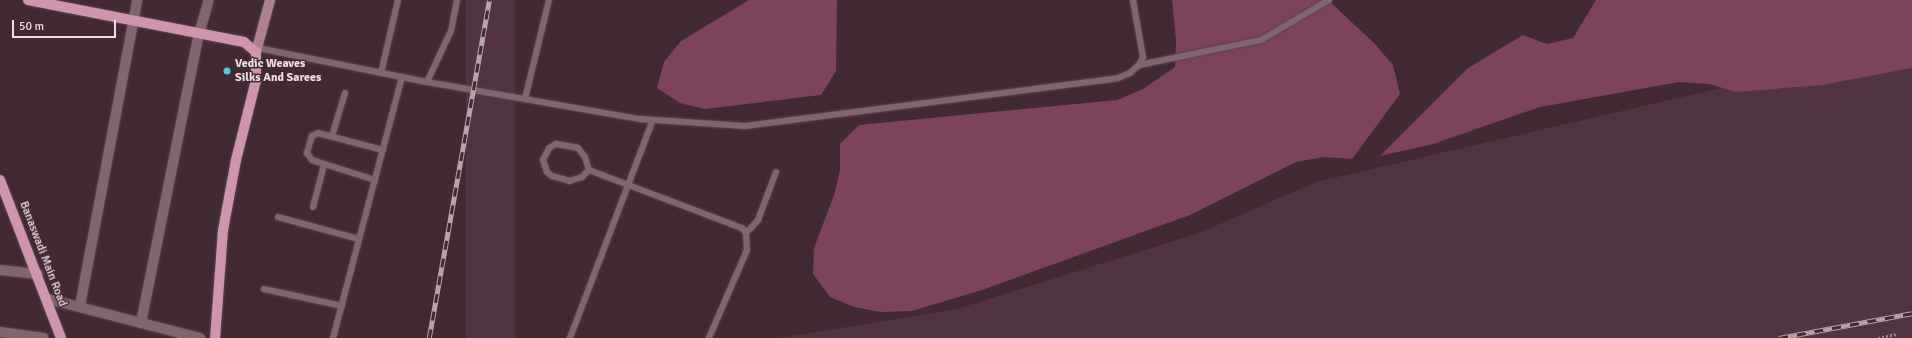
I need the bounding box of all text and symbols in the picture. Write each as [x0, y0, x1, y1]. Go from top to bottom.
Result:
scale bar [14, 12, 118, 38]
text: 50 m [19, 19, 44, 34]
place label: Vedic Weaves Silks And Sarees [235, 57, 321, 85]
marker: Vedic Weaves Silks And Sarees [222, 66, 232, 76]
street label: Banaswadi Main Road [16, 199, 70, 309]

